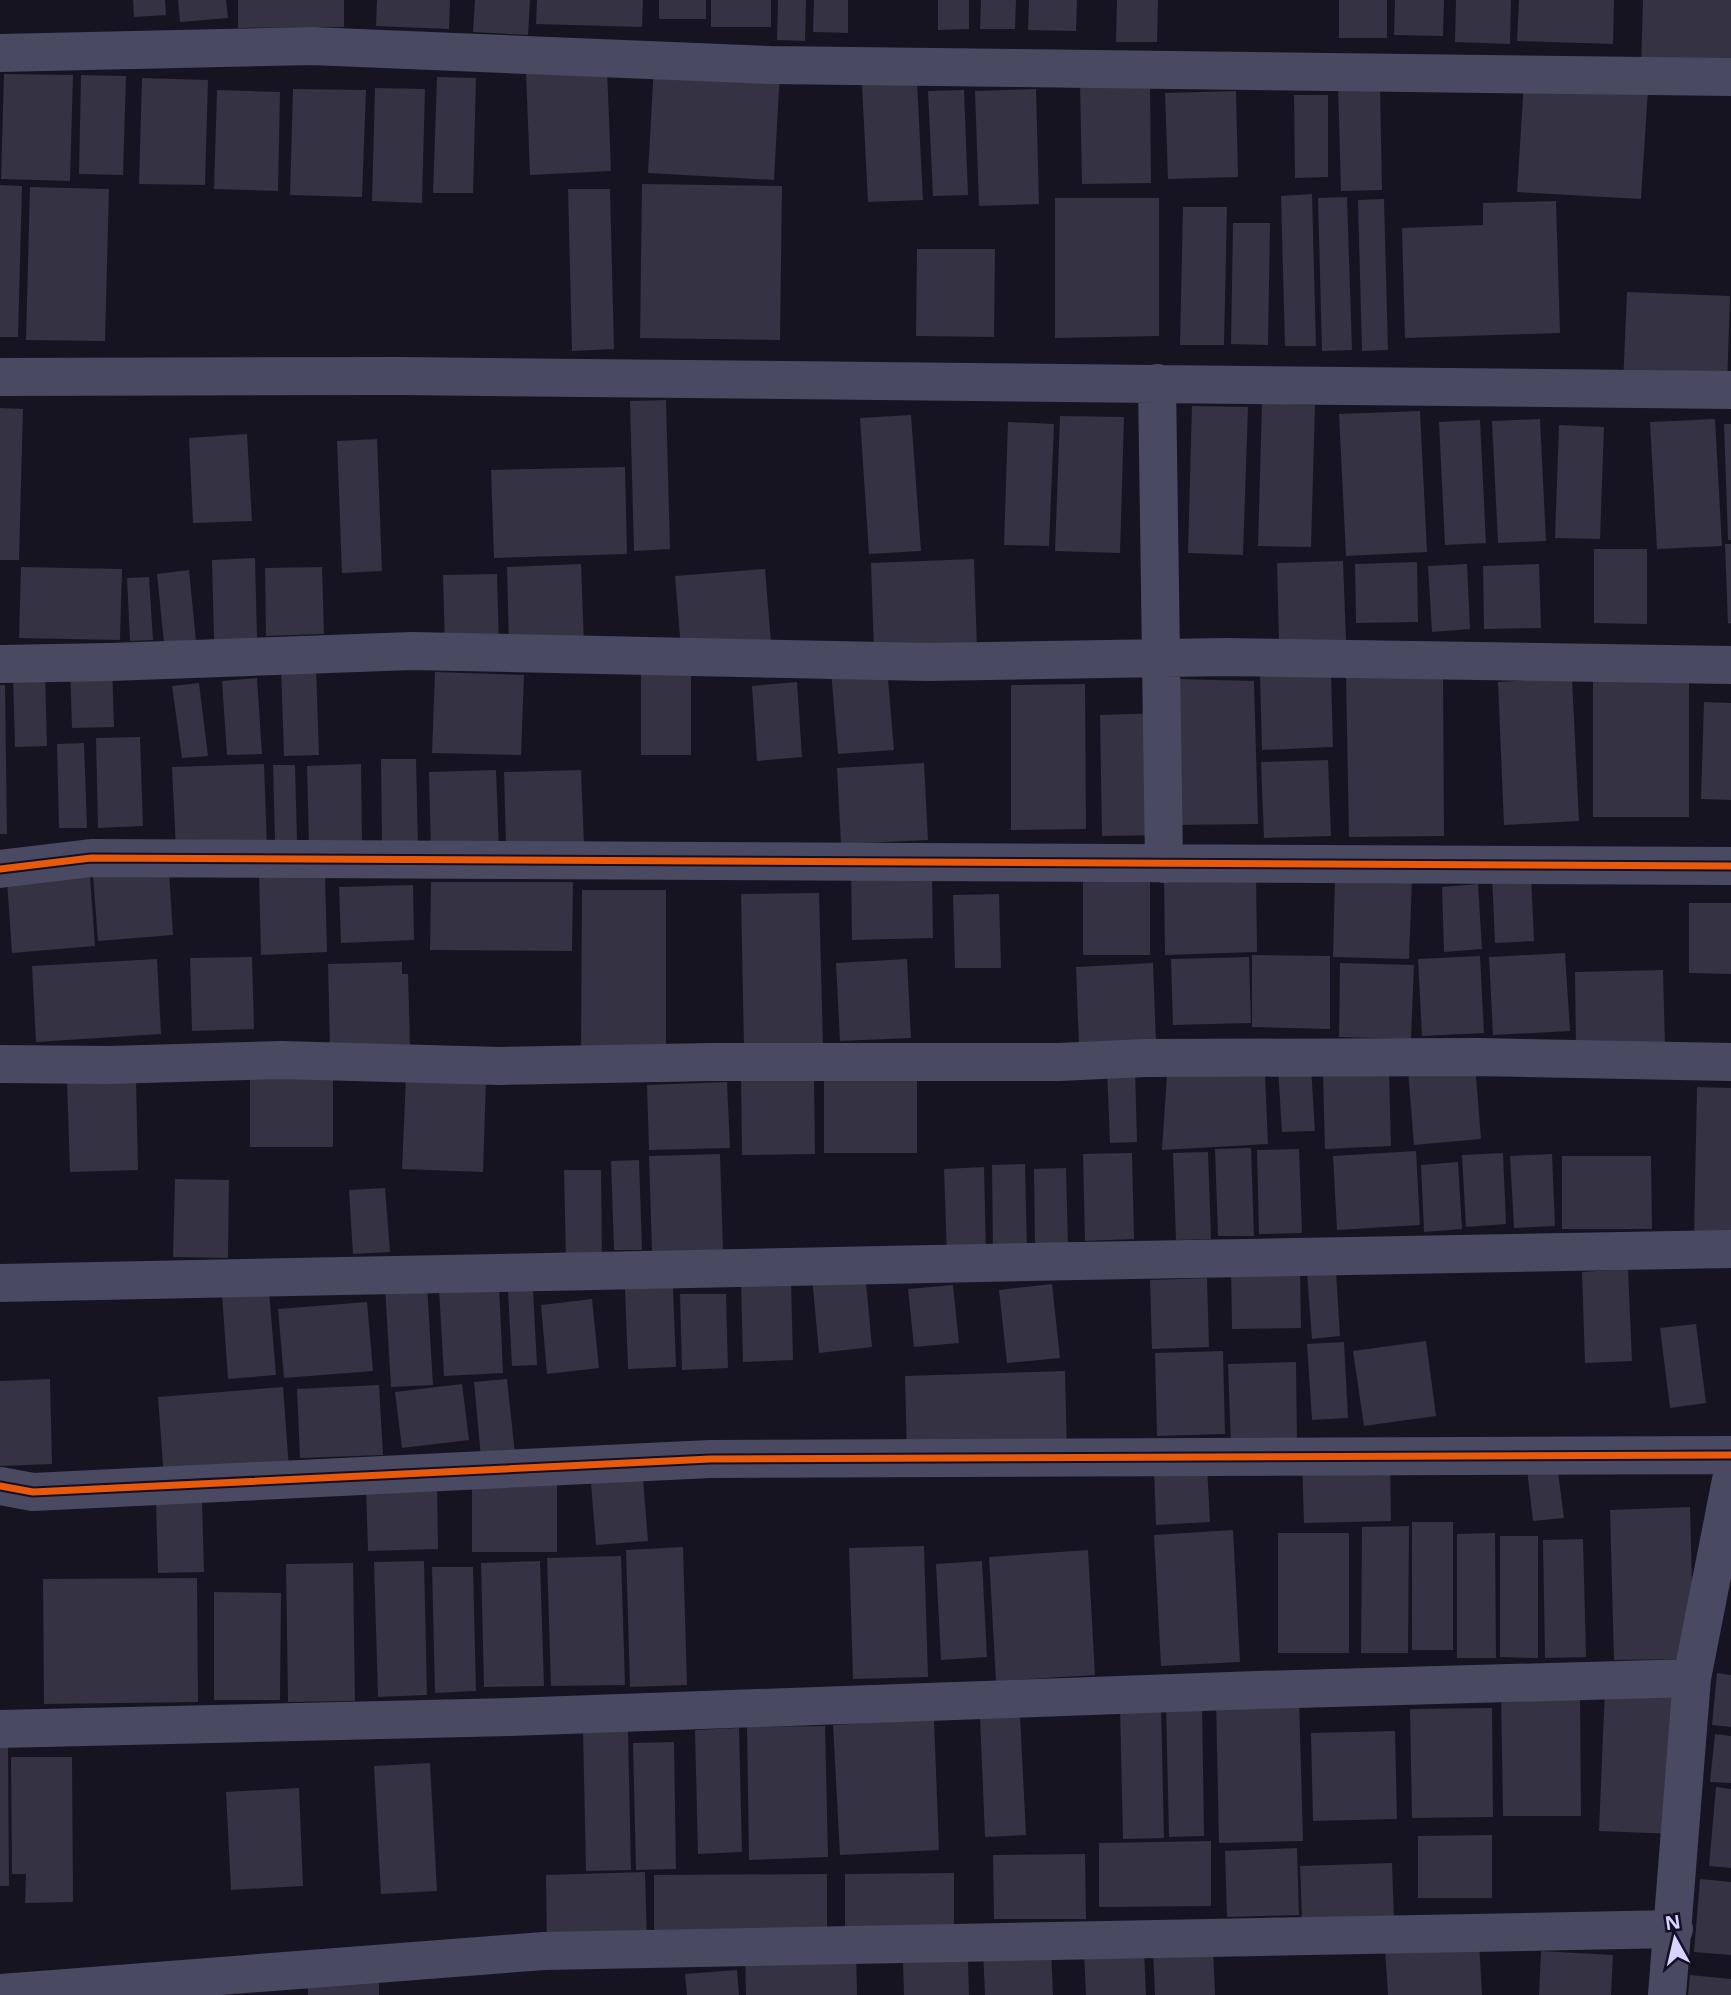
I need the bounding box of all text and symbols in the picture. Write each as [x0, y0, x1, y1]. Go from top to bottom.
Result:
north arrow [1640, 1904, 1710, 1974]
text: N [1663, 1908, 1682, 1936]

